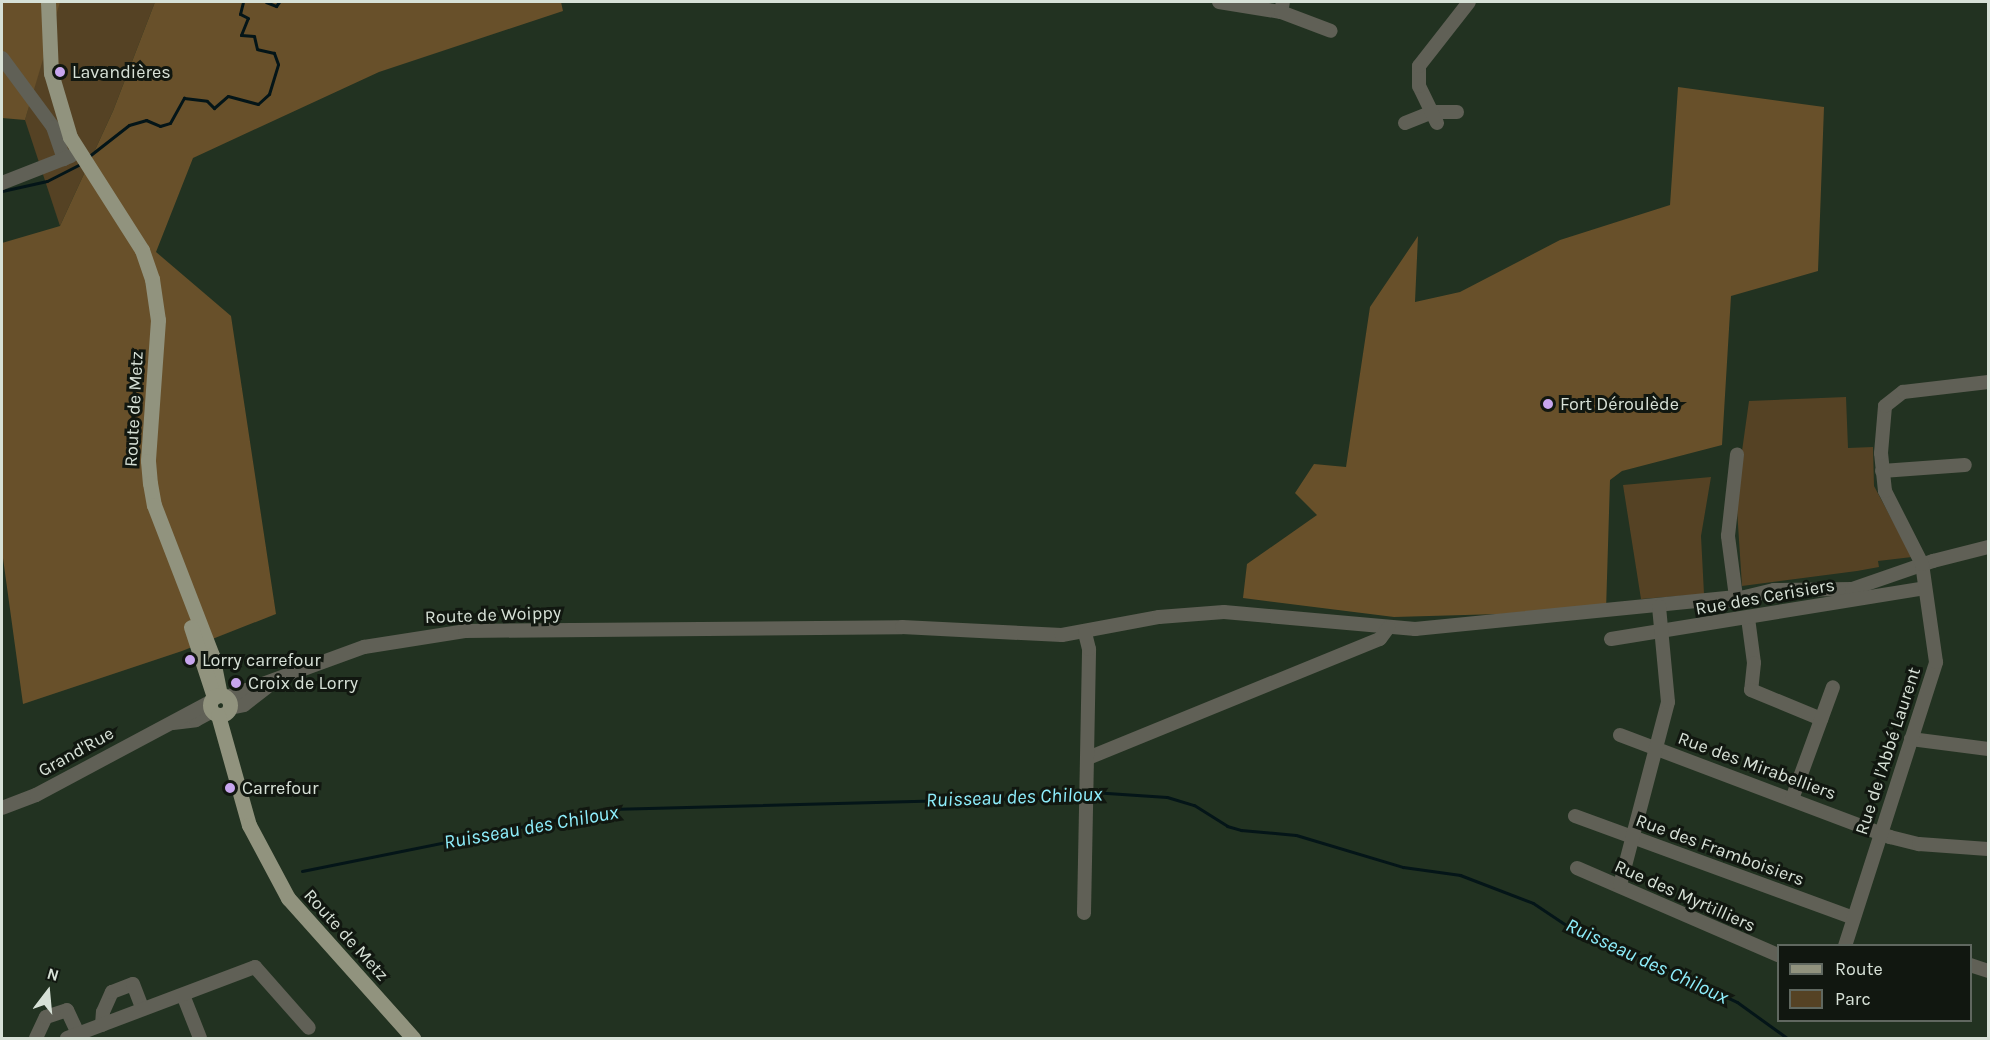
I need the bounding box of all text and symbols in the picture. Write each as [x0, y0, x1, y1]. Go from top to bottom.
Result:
place label: Lavandières [72, 61, 171, 83]
marker: Lavandières [53, 65, 67, 79]
street label: Route de Metz [120, 351, 148, 467]
place label: Fort Déroulède [1560, 393, 1679, 415]
marker: Fort Déroulède [1541, 397, 1555, 411]
street label: Rue des Cerisiers [1694, 574, 1836, 620]
street label: Route de Woippy [424, 602, 562, 628]
place label: Lorry carrefour [202, 649, 321, 671]
marker: Lorry carrefour [183, 653, 197, 667]
street label: Rue de l'Abbé Laurent [1851, 664, 1925, 838]
place label: Croix de Lorry [248, 672, 358, 694]
marker: Croix de Lorry [229, 676, 243, 690]
street label: Grand'Rue [34, 722, 118, 782]
street label: Rue des Mirabelliers [1675, 727, 1839, 805]
place label: Carrefour [242, 777, 319, 799]
marker: Carrefour [223, 781, 237, 795]
water label: Ruisseau des Chiloux [925, 782, 1103, 812]
water label: Ruisseau des Chiloux [442, 800, 620, 854]
street label: Rue des Framboisiers [1633, 809, 1807, 891]
street label: Rue des Myrtilliers [1611, 855, 1759, 937]
street label: Route de Metz [299, 885, 393, 985]
water label: Ruisseau des Chiloux [1562, 913, 1732, 1009]
legend [1777, 944, 1972, 1022]
text: Route [1835, 958, 1883, 980]
north arrow [18, 962, 78, 1022]
text: N [45, 963, 61, 985]
text: Parc [1835, 988, 1871, 1010]

